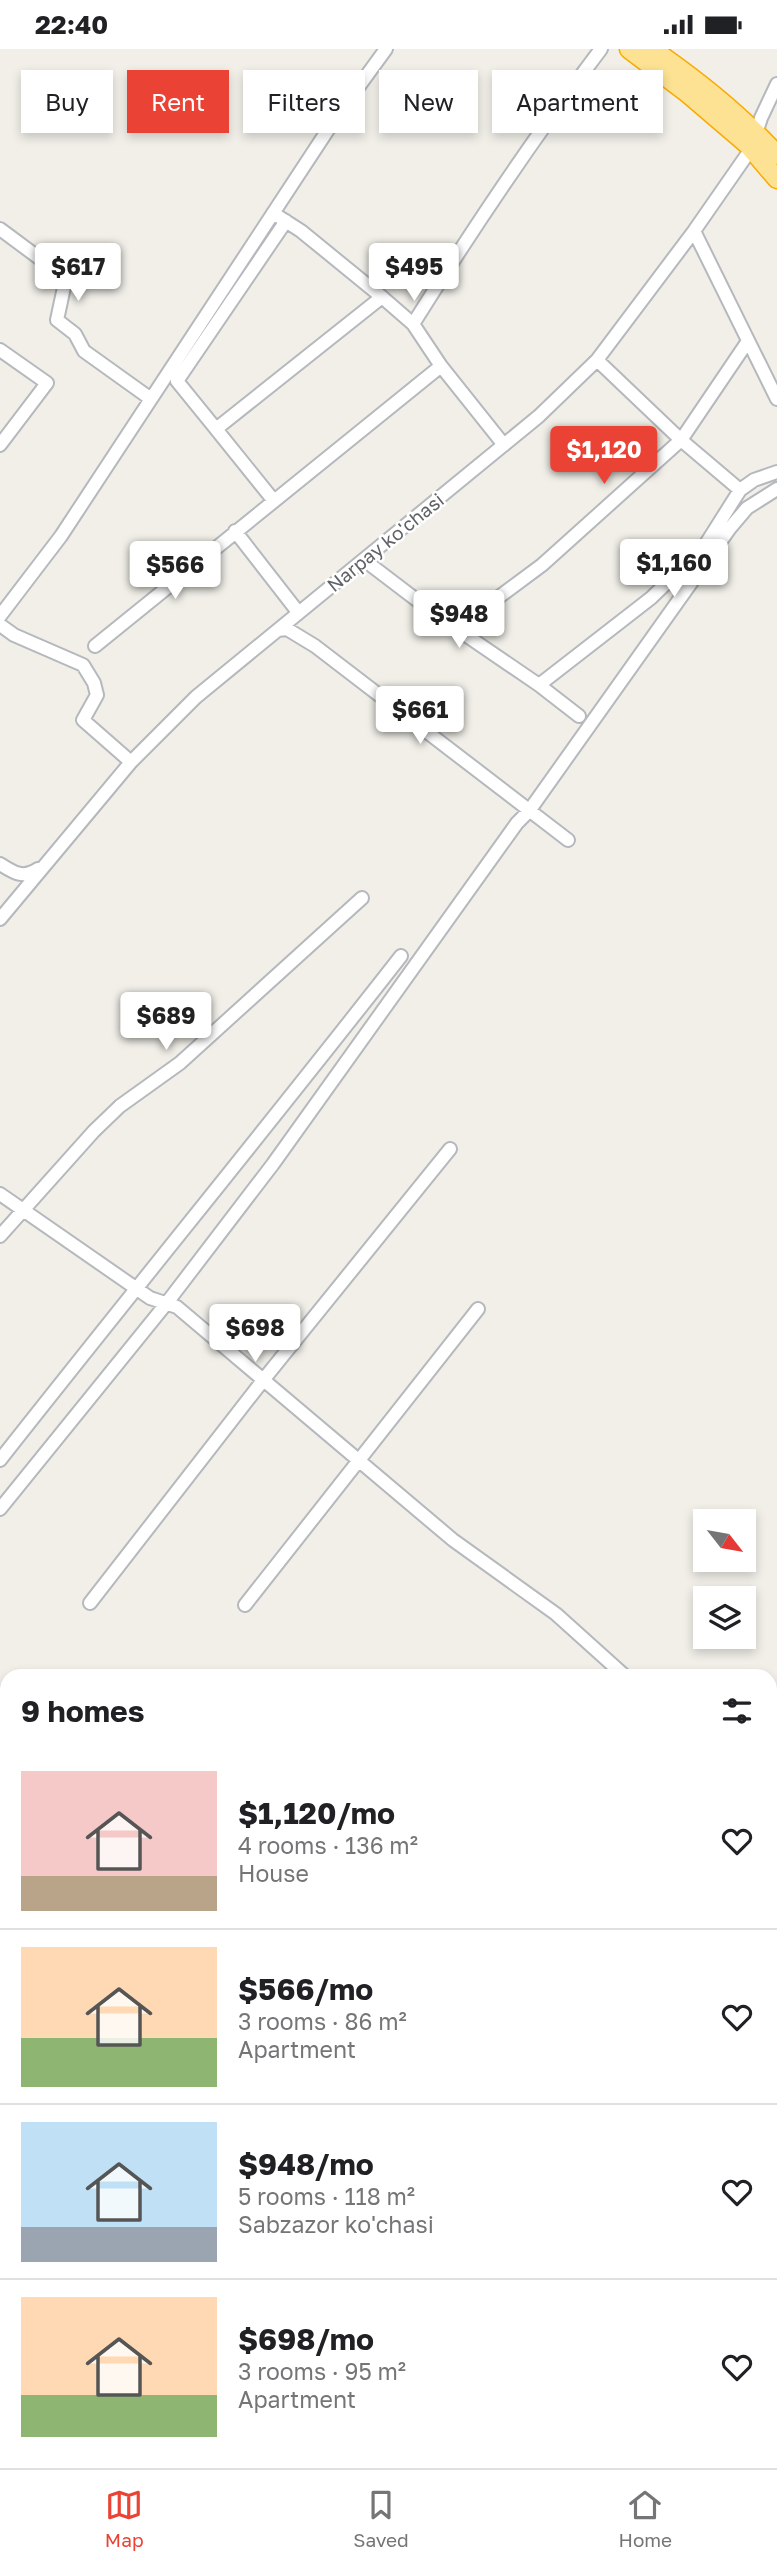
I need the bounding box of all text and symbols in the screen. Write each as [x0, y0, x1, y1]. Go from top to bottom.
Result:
text: 22:40 [35, 9, 108, 40]
chip: Buy [21, 70, 113, 133]
chip: Rent [127, 70, 229, 133]
chip: Filters [243, 70, 365, 133]
chip: New [379, 70, 478, 133]
chip: Apartment [492, 70, 663, 133]
pin: $617 [37, 243, 119, 303]
pin: $495 [373, 243, 455, 303]
text: $617 [51, 252, 105, 280]
text: $495 [385, 252, 443, 280]
pin: $1,120 [547, 427, 661, 486]
text: $1,120 [566, 435, 642, 463]
street label: Narpay ko'chasi [322, 488, 448, 596]
pin: $1,160 [617, 539, 731, 599]
pin: $566 [134, 541, 216, 601]
text: $1,160 [636, 548, 712, 576]
text: $566 [146, 550, 204, 578]
pin: $948 [418, 591, 500, 650]
text: $948 [429, 599, 489, 627]
pin: $661 [379, 687, 461, 746]
text: $661 [392, 695, 448, 723]
pin: $689 [125, 993, 207, 1052]
text: $689 [136, 1001, 196, 1029]
pin: $698 [214, 1305, 296, 1364]
text: $698 [225, 1313, 285, 1341]
north arrow [693, 1509, 756, 1571]
map controls [693, 1509, 756, 1649]
button: layers [693, 1586, 756, 1649]
icon: filters [718, 1692, 756, 1730]
text: 9 homes [21, 1693, 144, 1729]
text: $1,120/mo [238, 1795, 395, 1831]
icon: home [77, 1799, 161, 1883]
icon: heart [718, 1822, 756, 1860]
text: 4 rooms · 136 m² [238, 1831, 418, 1859]
text: House [238, 1859, 309, 1887]
text: $566/mo [238, 1971, 373, 2007]
icon: home [77, 1975, 161, 2059]
icon: heart [718, 1998, 756, 2036]
text: 3 rooms · 86 m² [238, 2007, 407, 2035]
text: Apartment [238, 2035, 356, 2063]
text: $948/mo [238, 2146, 374, 2182]
icon: home [77, 2150, 161, 2234]
icon: heart [718, 2173, 756, 2211]
text: 5 rooms · 118 m² [238, 2182, 415, 2210]
text: Sabzazor ko'chasi [238, 2210, 434, 2238]
text: $698/mo [238, 2321, 374, 2357]
icon: home [77, 2325, 161, 2409]
icon: heart [718, 2348, 756, 2386]
text: 3 rooms · 95 m² [238, 2357, 406, 2385]
text: Apartment [238, 2385, 356, 2413]
tab: Map [105, 2486, 144, 2551]
tab: Saved [353, 2486, 409, 2551]
tab: Home [618, 2486, 672, 2551]

